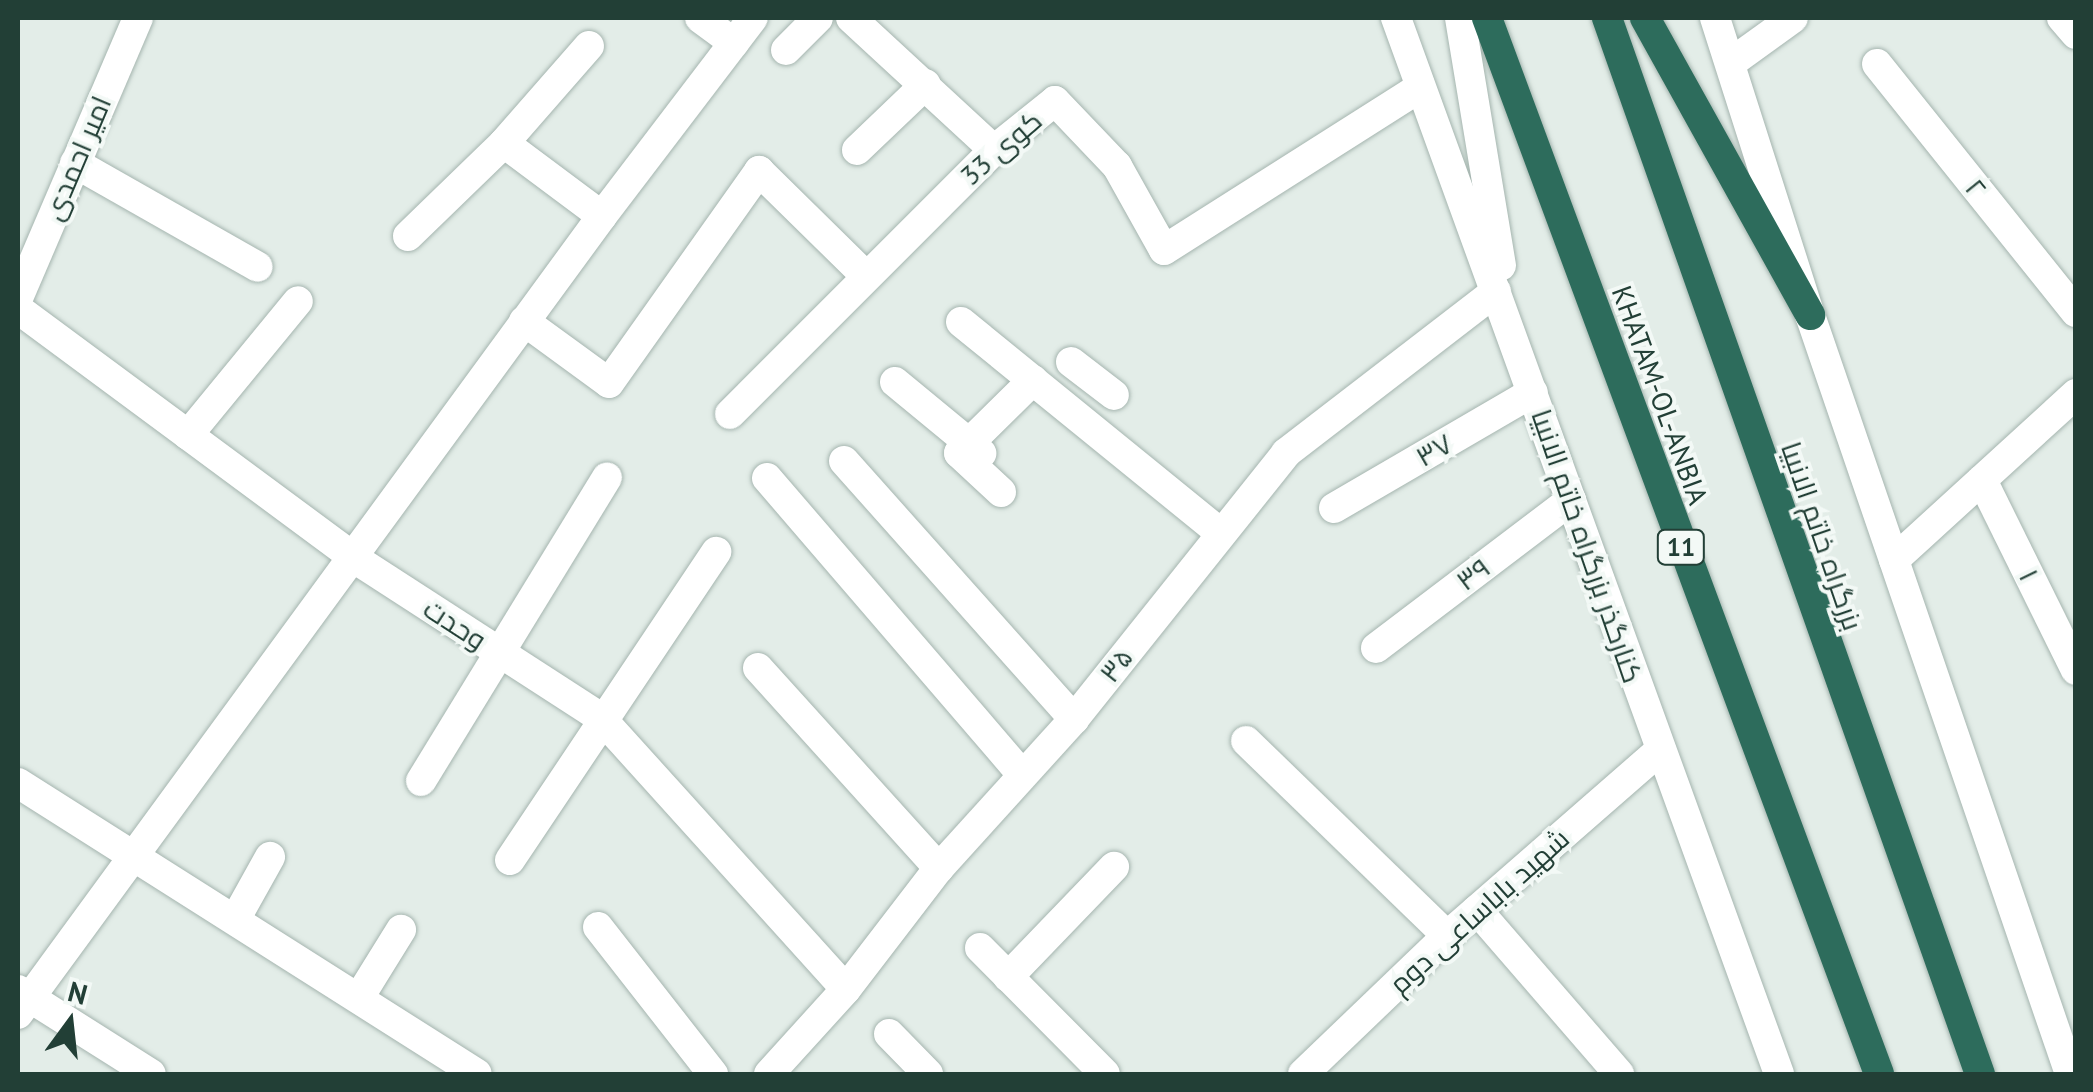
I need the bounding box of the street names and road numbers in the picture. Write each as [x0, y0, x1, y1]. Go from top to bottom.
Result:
street label: امیر احمدی [36, 91, 118, 225]
street label: کوی 33 [953, 104, 1049, 192]
street label: ۲ [1958, 172, 1994, 204]
street label: KHATAM-OL-ANBIA [1605, 281, 1715, 509]
street label: کنارگذر بزرگراه خاتم الانبیا [1524, 405, 1650, 687]
street label: ۳۷ [1410, 426, 1458, 474]
street label: بزرگراه خاتم الانبیا [1774, 437, 1870, 635]
road number: 11 [1656, 527, 1706, 567]
street label: ۳۹ [1450, 551, 1496, 597]
street label: ۱ [2012, 564, 2046, 586]
street label: وحدت [417, 591, 493, 657]
street label: ۳۵ [1092, 641, 1140, 689]
street label: شهید باباساعی دوم [1382, 821, 1576, 1001]

